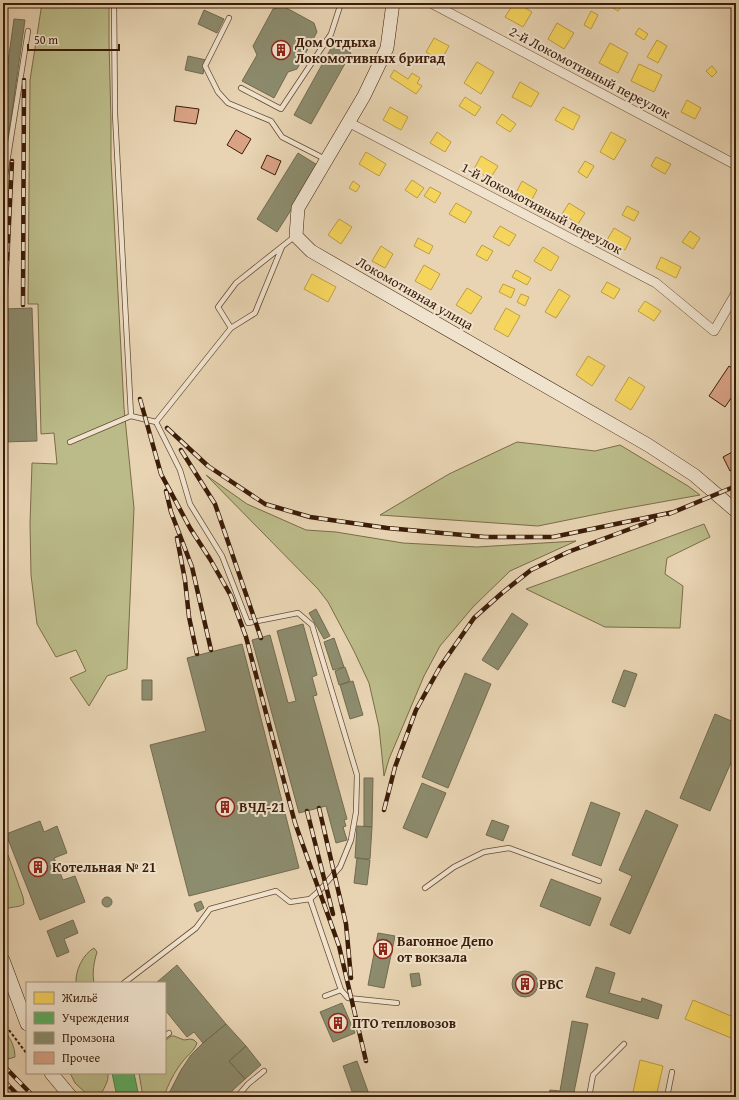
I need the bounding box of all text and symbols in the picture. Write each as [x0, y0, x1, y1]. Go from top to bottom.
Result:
street label: 2-й Локомотивный переулок [506, 21, 675, 123]
scale bar [28, 26, 119, 52]
text: 50 m [34, 31, 58, 48]
place label: Дом Отдыха Локомотивных бригад [294, 32, 446, 68]
building icon: Дом Отдыха Локомотивных бригад [270, 39, 292, 61]
street label: 1-й Локомотивный переулок [458, 157, 627, 259]
street label: Локомотивная улица [353, 251, 478, 335]
building icon: ВЧД-21 [214, 796, 236, 818]
place label: ВЧД-21 [239, 797, 286, 817]
building icon: Котельная № 21 [27, 856, 49, 878]
place label: Котельная № 21 [52, 857, 156, 877]
place label: Вагонное Депо от вокзала [397, 931, 494, 967]
building icon: Вагонное Депо от вокзала [372, 938, 394, 960]
building icon: РВС [514, 973, 536, 995]
place label: РВС [539, 974, 564, 994]
legend [26, 982, 166, 1074]
text: Жильё [61, 989, 98, 1006]
text: Учреждения [62, 1009, 129, 1026]
building icon: ПТО тепловозов [327, 1012, 349, 1034]
place label: ПТО тепловозов [352, 1013, 456, 1033]
text: Промзона [62, 1029, 115, 1046]
text: Прочее [62, 1049, 100, 1066]

